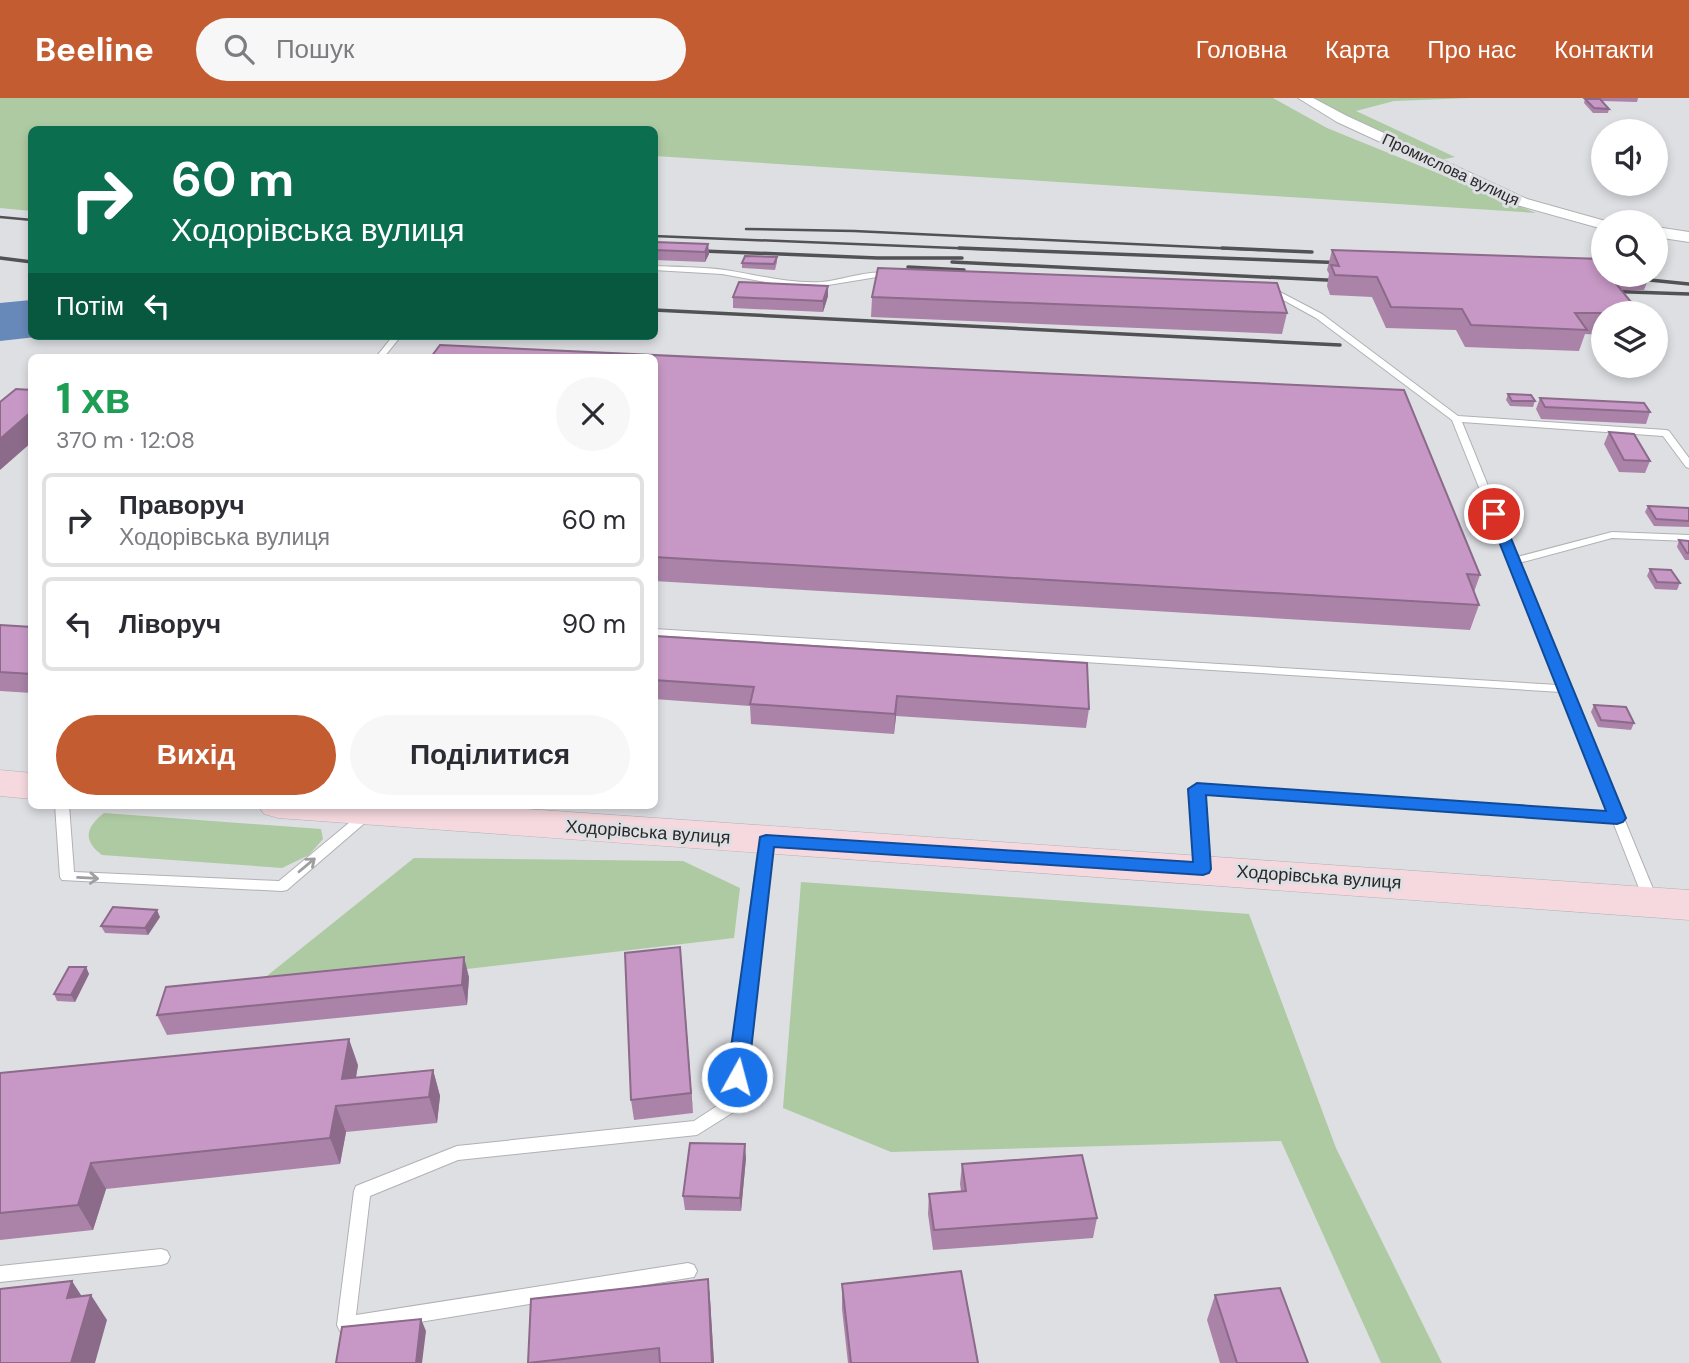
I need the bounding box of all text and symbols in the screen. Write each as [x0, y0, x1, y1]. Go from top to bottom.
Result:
search box [196, 18, 686, 81]
text: Beeline [35, 28, 154, 71]
icon: search [220, 30, 258, 68]
text: Пошук [276, 32, 354, 66]
text: Головна [1196, 34, 1287, 65]
text: Карта [1325, 34, 1389, 65]
text: Про нас [1427, 34, 1516, 65]
text: Контакти [1554, 34, 1654, 65]
map controls [1591, 119, 1668, 378]
button: sound [1591, 119, 1668, 196]
street label: Промислова вулиця [1379, 128, 1523, 210]
text: 60 m [171, 147, 294, 211]
icon: right [56, 154, 147, 245]
text: Ходорівська вулиця [171, 209, 465, 251]
button: search [1591, 210, 1668, 287]
icon: left [138, 287, 176, 325]
text: Потім [56, 289, 124, 323]
button: layers [1591, 301, 1668, 378]
text: 1 хв [56, 371, 130, 426]
button: close [556, 377, 630, 451]
text: 370 m · 12:08 [56, 425, 195, 455]
pin [1464, 484, 1524, 544]
text: Праворуч [119, 488, 245, 522]
icon: arrive [1475, 495, 1513, 533]
icon: right [60, 501, 98, 539]
text: 60 m [562, 503, 626, 537]
text: Ходорівська вулиця [119, 522, 330, 552]
icon: left [60, 605, 98, 643]
text: Ліворуч [119, 607, 221, 641]
text: 90 m [562, 607, 626, 641]
button: Вихід [56, 715, 336, 795]
button: Поділитися [350, 715, 630, 795]
street label: Ходорівська вулиця [565, 814, 731, 850]
one-way arrow [298, 857, 316, 873]
street label: Ходорівська вулиця [1236, 859, 1402, 895]
one-way arrow [76, 871, 99, 884]
position arrow [700, 1040, 774, 1114]

